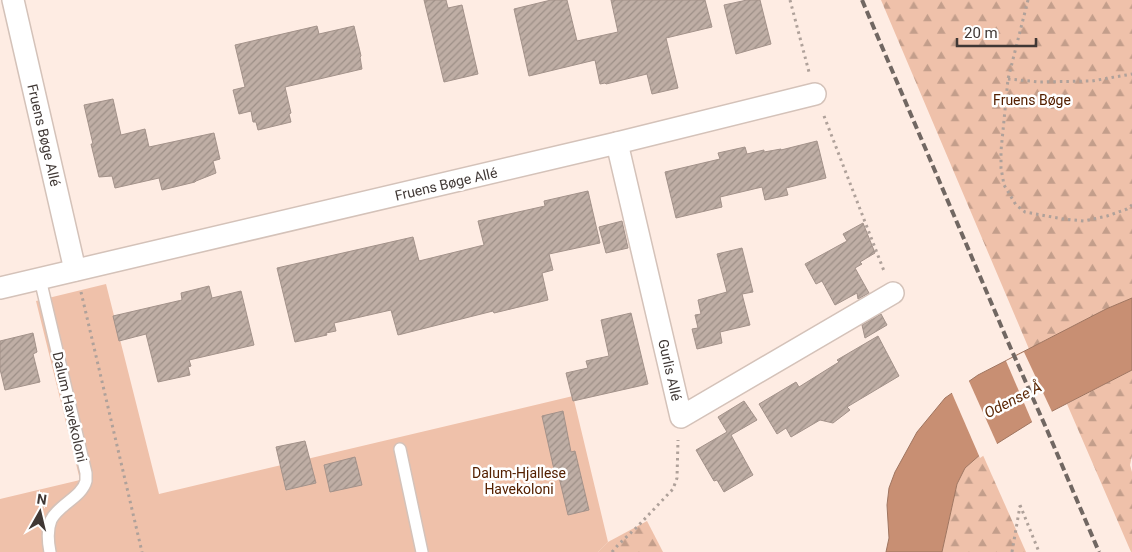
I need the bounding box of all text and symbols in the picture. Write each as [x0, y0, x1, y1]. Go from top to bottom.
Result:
scale bar [957, 15, 1036, 47]
text: 20 m [964, 24, 998, 42]
street label: Fruens Bøge Allé [24, 82, 64, 188]
park label: Fruens Bøge [993, 92, 1071, 108]
street label: Fruens Bøge Allé [393, 164, 499, 204]
street label: Gurlis Allé [655, 338, 685, 402]
street label: Dalum Havekoloni [50, 350, 90, 464]
water label: Odense Å [981, 378, 1045, 422]
park label: Dalum-Hjallese Havekoloni [472, 465, 566, 497]
north arrow [15, 487, 65, 537]
text: N [36, 491, 48, 508]

